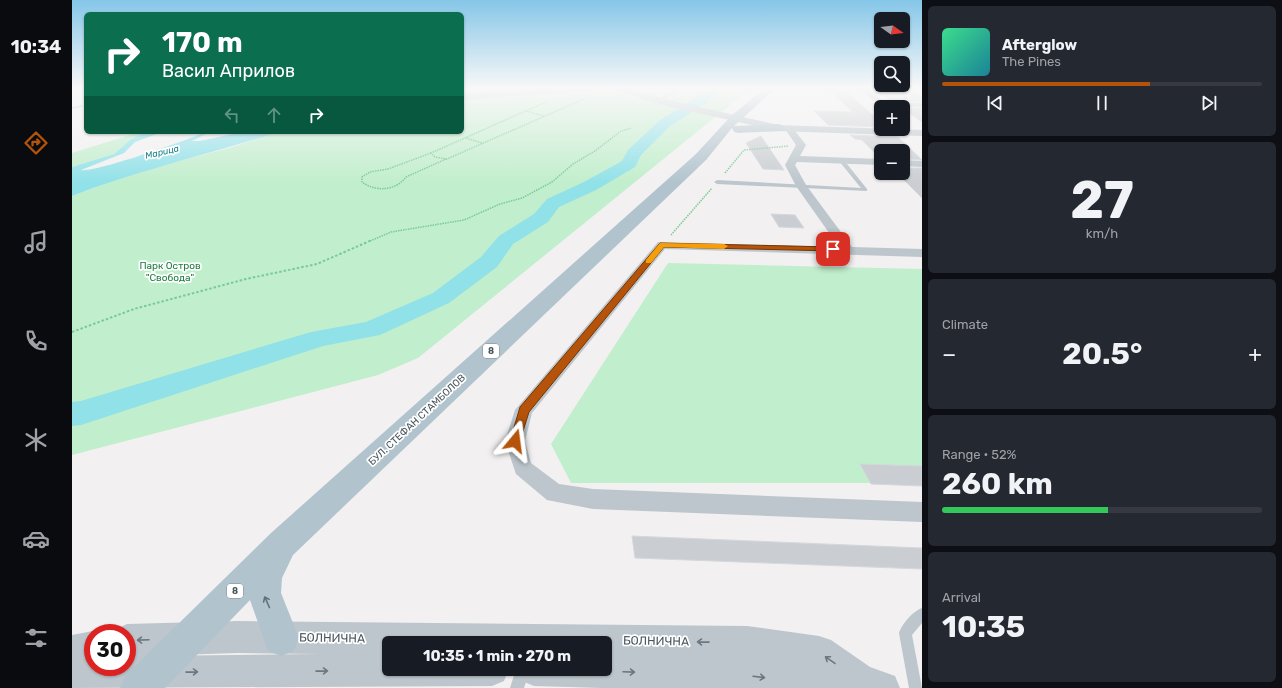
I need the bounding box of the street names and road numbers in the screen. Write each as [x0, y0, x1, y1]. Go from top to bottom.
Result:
road number: 8 [483, 344, 499, 358]
street label: БУЛ. СТЕФАН СТАМБОЛОВ [366, 372, 468, 468]
road number: 8 [227, 584, 243, 598]
street label: БОЛНИЧНА [299, 630, 365, 646]
street label: БОЛНИЧНА [623, 633, 689, 649]

